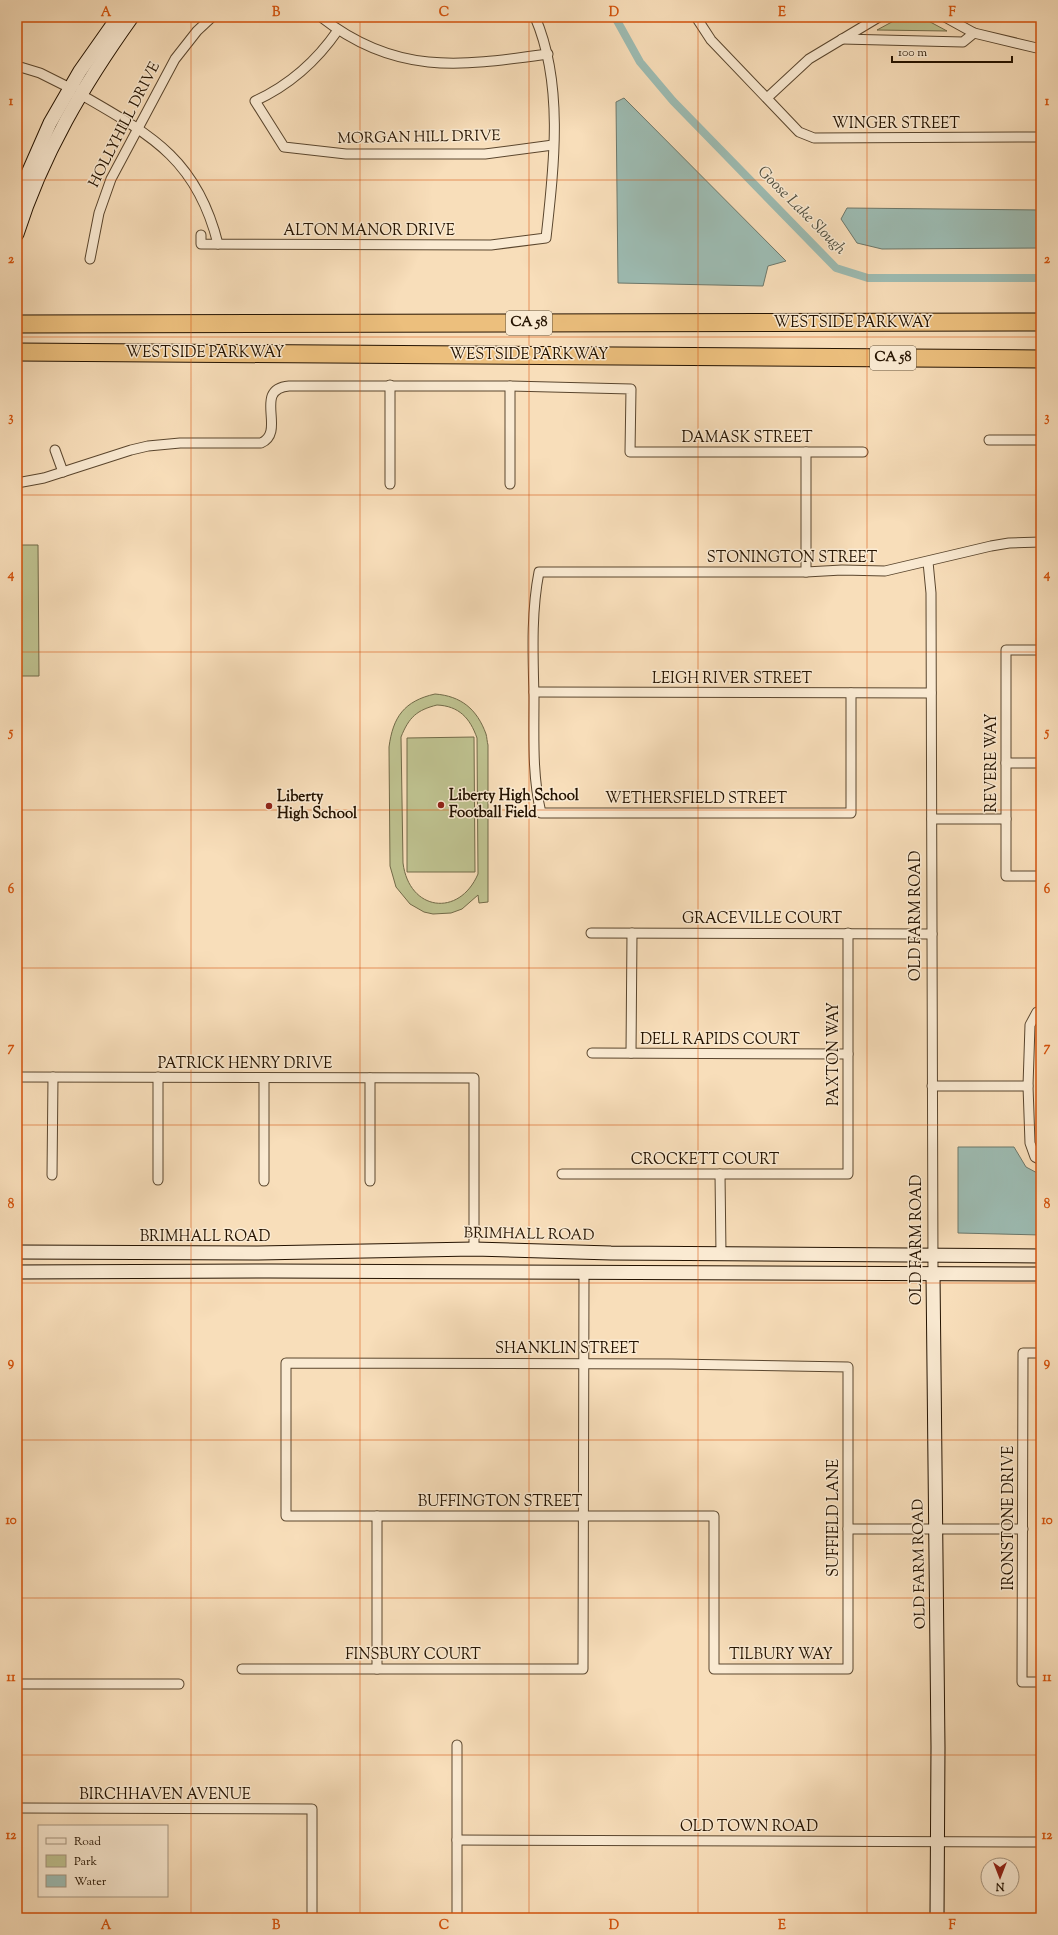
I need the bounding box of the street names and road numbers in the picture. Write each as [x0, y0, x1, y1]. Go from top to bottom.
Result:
street label: HOLLYHILL DRIVE [84, 58, 166, 192]
street label: WINGER STREET [832, 114, 960, 135]
street label: MORGAN HILL DRIVE [337, 126, 501, 150]
street label: ALTON MANOR DRIVE [283, 221, 455, 242]
road number: CA 58 [506, 311, 552, 335]
street label: WESTSIDE PARKWAY [774, 313, 933, 334]
street label: WESTSIDE PARKWAY [126, 343, 285, 364]
street label: WESTSIDE PARKWAY [450, 345, 609, 366]
road number: CA 58 [870, 346, 916, 370]
street label: DAMASK STREET [682, 428, 813, 449]
street label: STONINGTON STREET [707, 548, 878, 569]
street label: LEIGH RIVER STREET [652, 669, 812, 690]
street label: REVERE WAY [982, 713, 1003, 813]
street label: WETHERSFIELD STREET [605, 789, 787, 810]
street label: OLD FARM ROAD [906, 851, 927, 981]
street label: GRACEVILLE COURT [682, 909, 843, 930]
street label: PAXTON WAY [824, 1002, 845, 1106]
street label: DELL RAPIDS COURT [640, 1030, 800, 1051]
street label: PATRICK HENRY DRIVE [158, 1054, 332, 1075]
street label: CROCKETT COURT [631, 1150, 780, 1171]
street label: OLD FARM ROAD [907, 1175, 928, 1305]
street label: BRIMHALL ROAD [463, 1223, 595, 1247]
street label: BRIMHALL ROAD [140, 1227, 270, 1248]
street label: SHANKLIN STREET [495, 1339, 639, 1360]
street label: IRONSTONE DRIVE [999, 1446, 1020, 1590]
street label: SUFFIELD LANE [824, 1459, 845, 1577]
street label: BUFFINGTON STREET [418, 1492, 583, 1513]
street label: OLD FARM ROAD [908, 1498, 932, 1630]
street label: FINSBURY COURT [345, 1645, 481, 1666]
street label: TILBURY WAY [729, 1645, 833, 1666]
street label: BIRCHHAVEN AVENUE [79, 1785, 251, 1806]
street label: OLD TOWN ROAD [680, 1817, 818, 1838]

